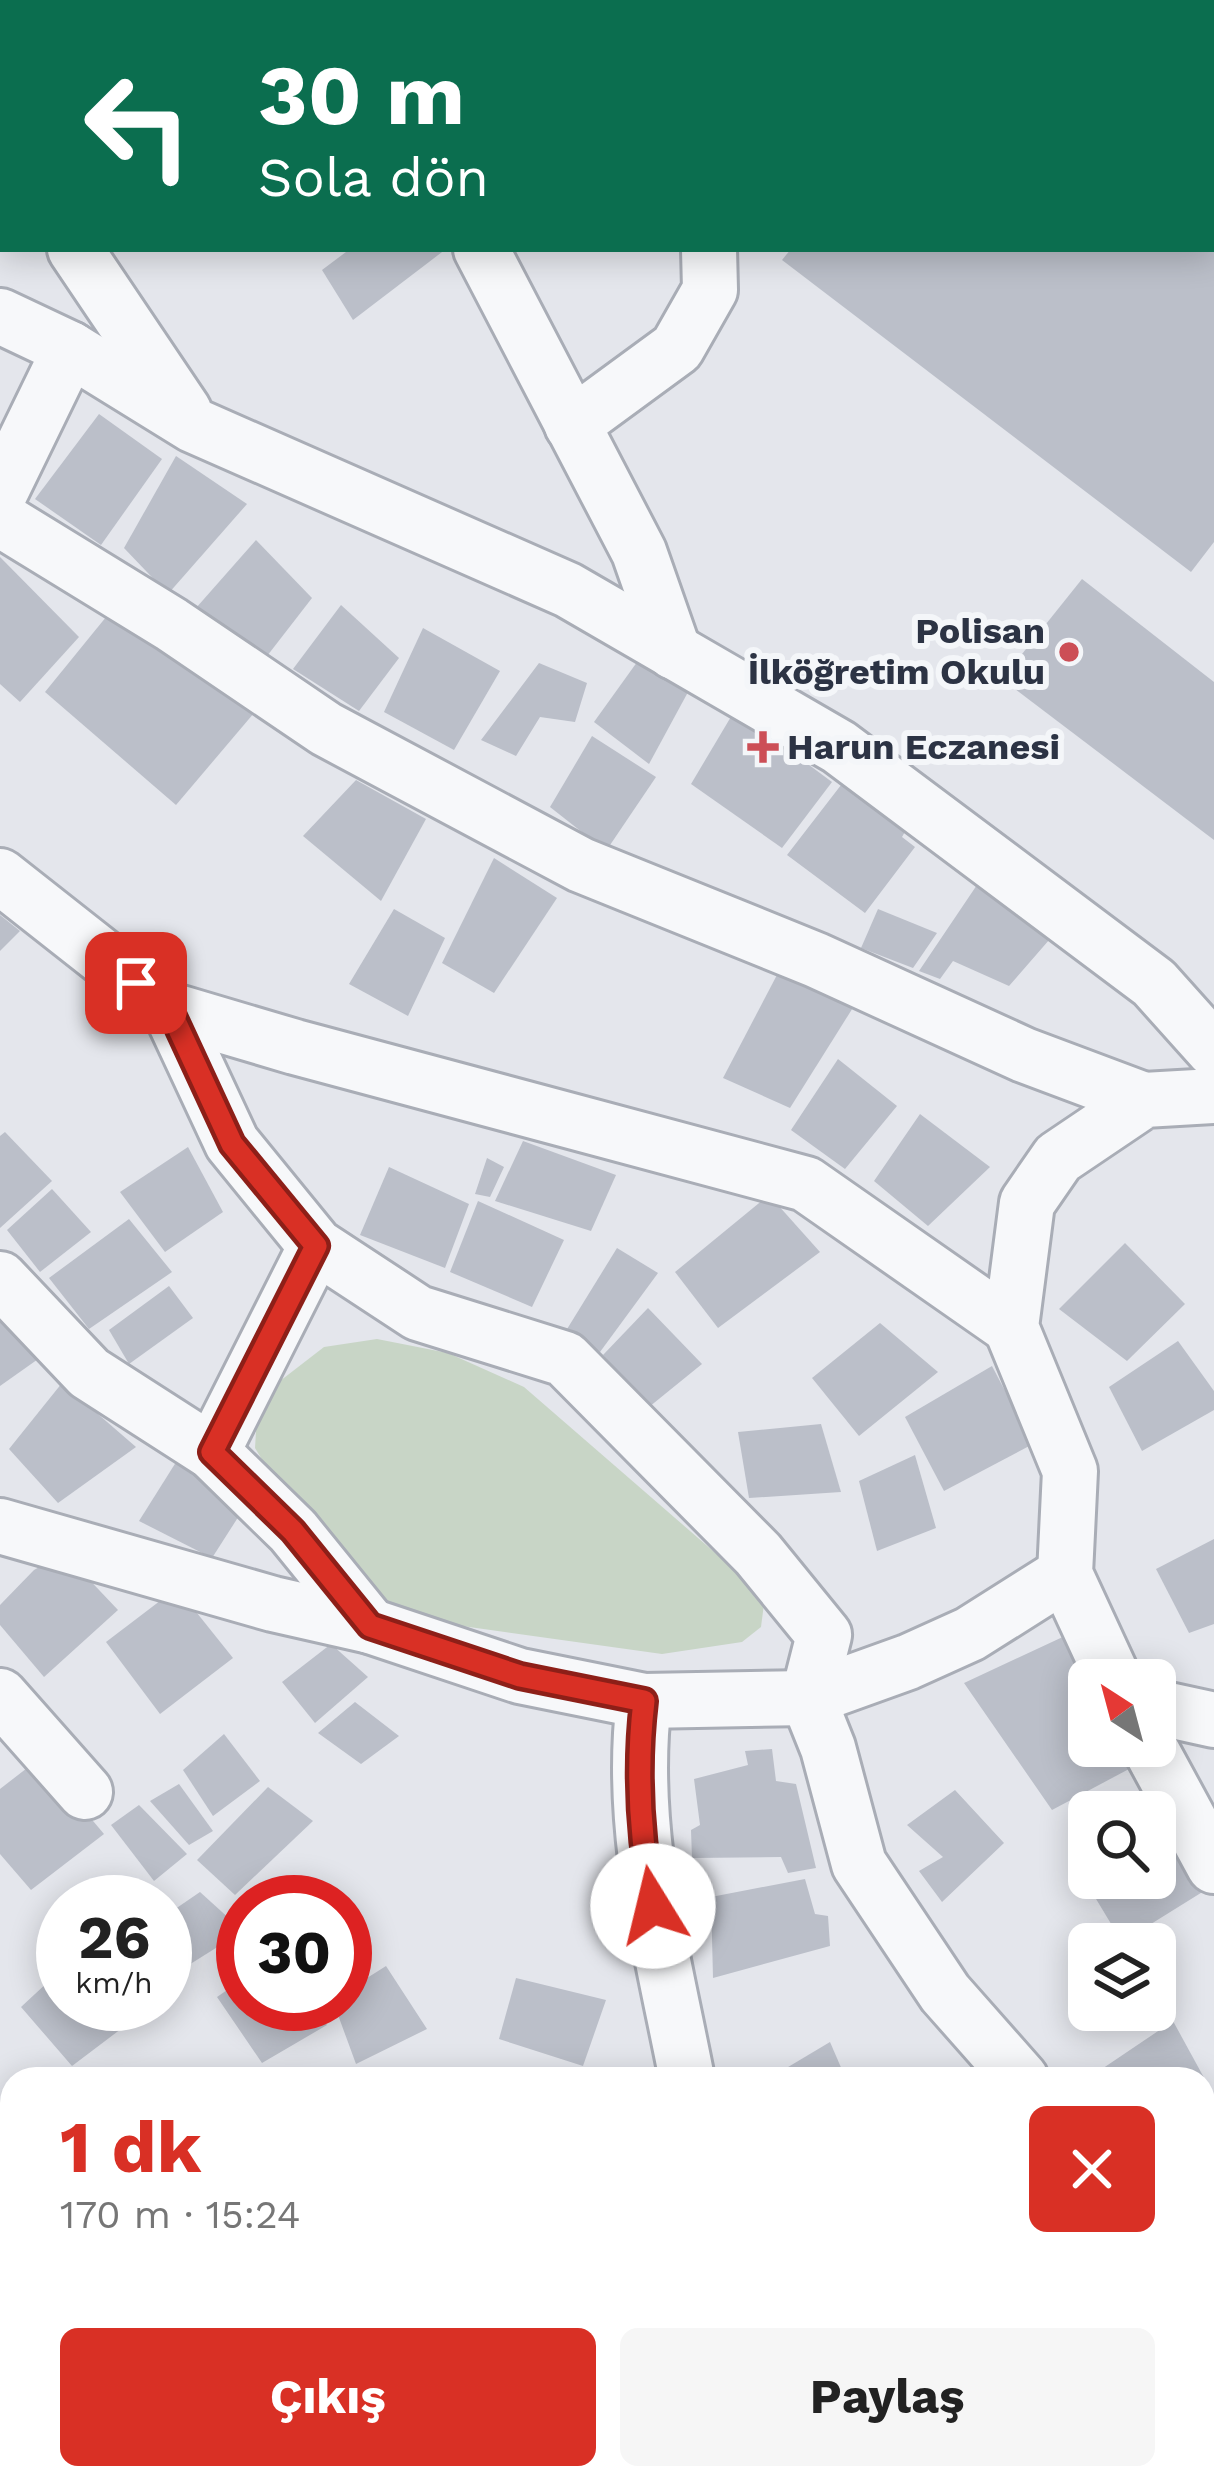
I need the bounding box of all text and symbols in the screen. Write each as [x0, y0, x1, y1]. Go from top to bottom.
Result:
text: 30 m [258, 46, 465, 144]
icon: left [60, 48, 216, 204]
text: Sola dön [258, 146, 489, 209]
place label: Polisan İlköğretim Okulu [748, 610, 1045, 693]
marker: Polisan İlköğretim Okulu [1056, 639, 1082, 665]
place label: Harun Eczanesi [787, 726, 1060, 768]
marker: Harun Eczanesi [750, 734, 776, 760]
pin [85, 932, 187, 1034]
icon: arrive [103, 950, 169, 1016]
north arrow [1068, 1659, 1176, 1767]
map controls [1068, 1659, 1176, 2031]
button: search [1068, 1791, 1176, 1899]
position arrow [590, 1843, 716, 1969]
speed limit sign: 30 [216, 1875, 372, 2031]
text: 26 [78, 1902, 150, 1973]
button: layers [1068, 1923, 1176, 2031]
text: km/h [75, 1965, 153, 2000]
text: 1 dk [60, 2105, 202, 2189]
button: close [1029, 2106, 1155, 2232]
text: 170 m · 15:24 [60, 2192, 301, 2237]
button: Çıkış [60, 2328, 596, 2466]
button: Paylaş [620, 2328, 1155, 2466]

